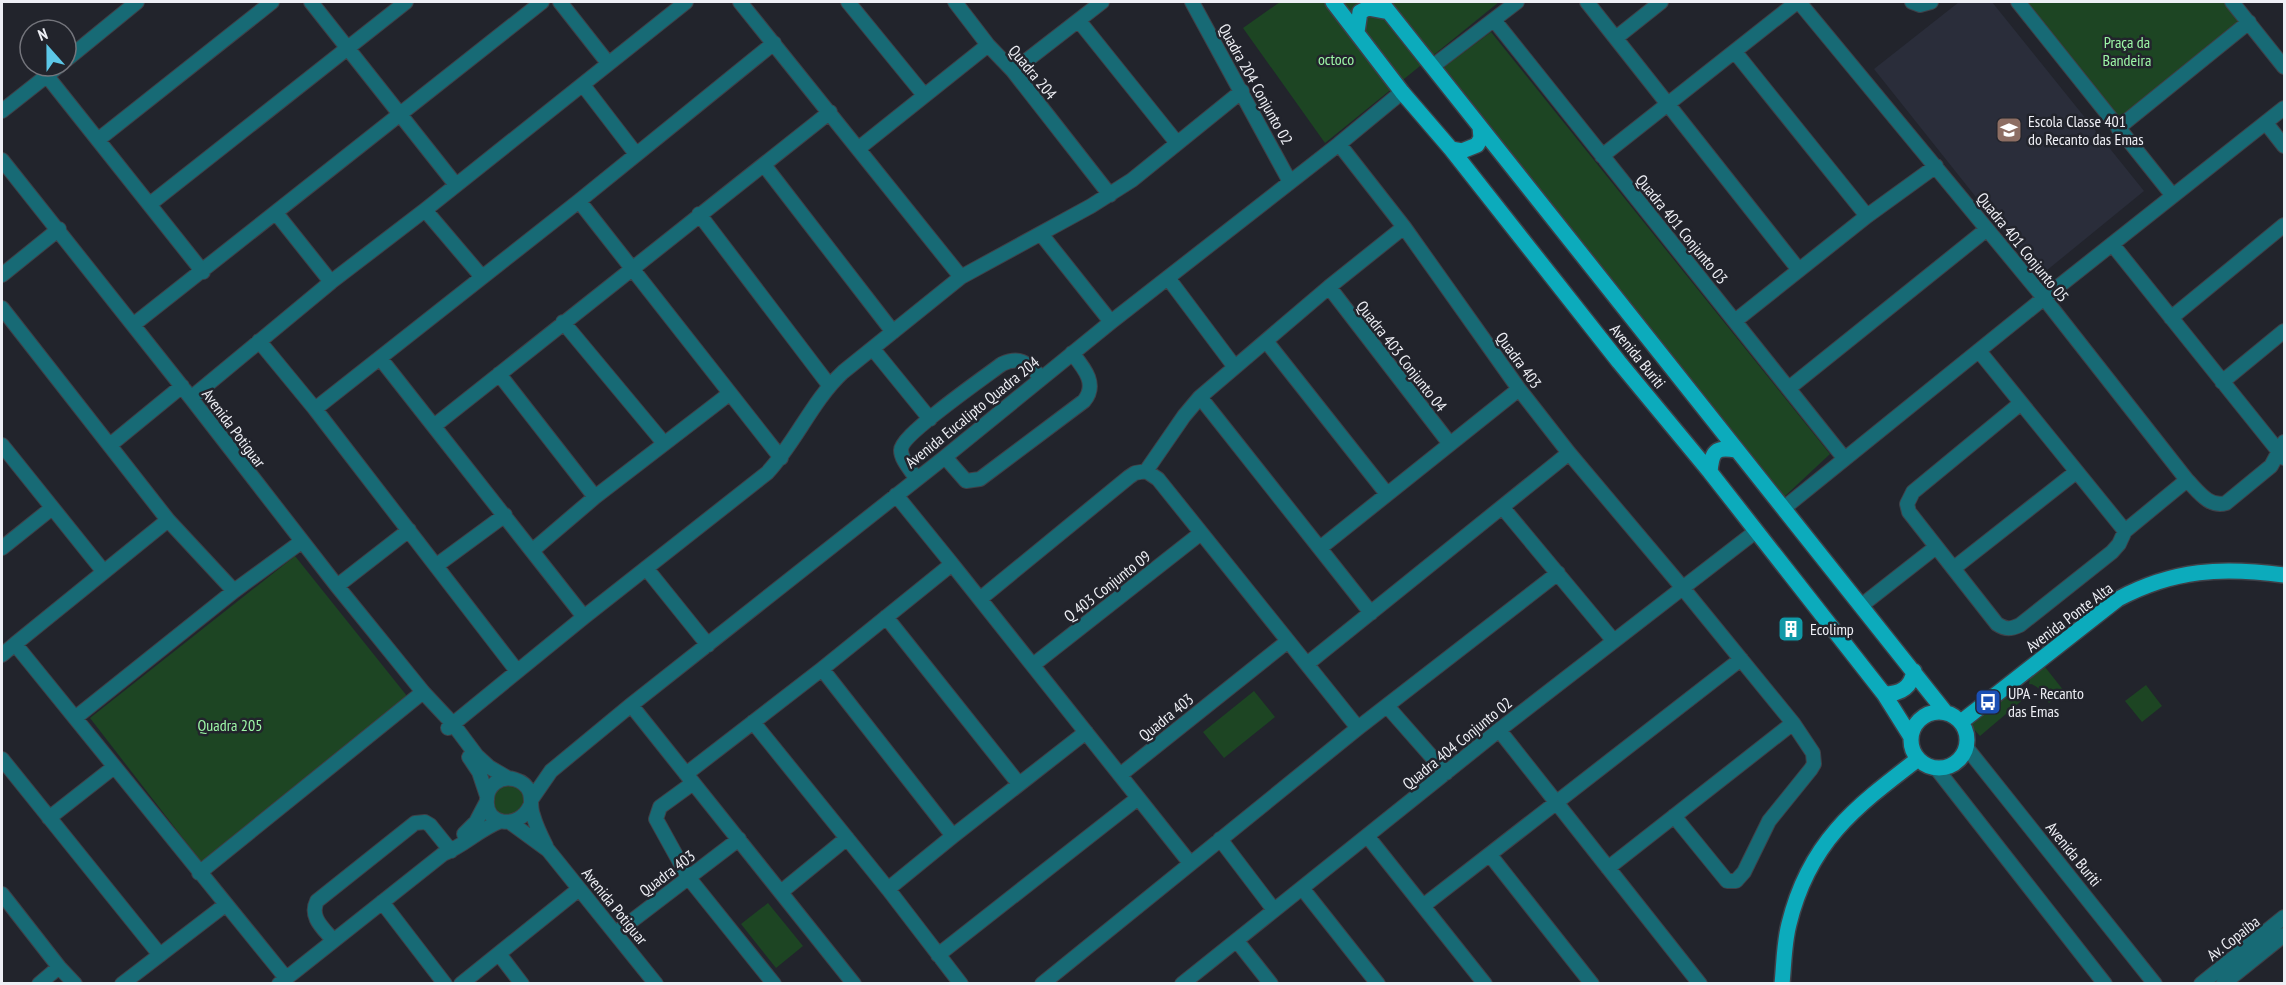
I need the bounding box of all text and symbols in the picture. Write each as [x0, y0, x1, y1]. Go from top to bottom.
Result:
north arrow [18, 18, 78, 78]
street label: Quadra 204 Conjunto 02 [1214, 20, 1298, 148]
text: N [35, 23, 50, 45]
park label: Praça da Bandeira [2103, 32, 2151, 70]
street label: Quadra 204 [1004, 41, 1062, 103]
park label: octoco [1318, 49, 1354, 69]
place label: Escola Classe 401 do Recanto das Emas [2028, 111, 2144, 149]
school or university icon: Escola Classe 401 do Recanto das Emas [1994, 115, 2024, 145]
street label: Quadra 401 Conjunto 03 [1632, 170, 1732, 288]
street label: Quadra 401 Conjunto 05 [1973, 188, 2073, 306]
street label: Quadra 403 Conjunto 04 [1352, 296, 1452, 416]
street label: Avenida Buriti [1606, 320, 1670, 392]
street label: Quadra 403 [1492, 328, 1546, 392]
street label: Avenida Eucalipto Quadra 204 [901, 352, 1043, 472]
street label: Avenida Potiguar [198, 385, 270, 472]
street label: Q 403 Conjunto 09 [1060, 546, 1154, 626]
street label: Avenida Ponte Alta [2022, 578, 2116, 656]
building icon: Ecolimp [1776, 614, 1806, 644]
place label: Ecolimp [1810, 619, 1854, 639]
place label: UPA - Recanto das Emas [2008, 683, 2084, 721]
bus stop icon: UPA - Recanto das Emas [1973, 687, 2003, 717]
street label: Quadra 403 [1135, 689, 1197, 745]
street label: Quadra 404 Conjunto 02 [1398, 693, 1516, 793]
park label: Quadra 205 [198, 715, 262, 735]
street label: Avenida Buriti [2042, 818, 2106, 890]
street label: Quadra 403 [635, 846, 699, 900]
street label: Avenida Potiguar [578, 863, 653, 949]
street label: Av. Copaíba [2203, 911, 2263, 965]

